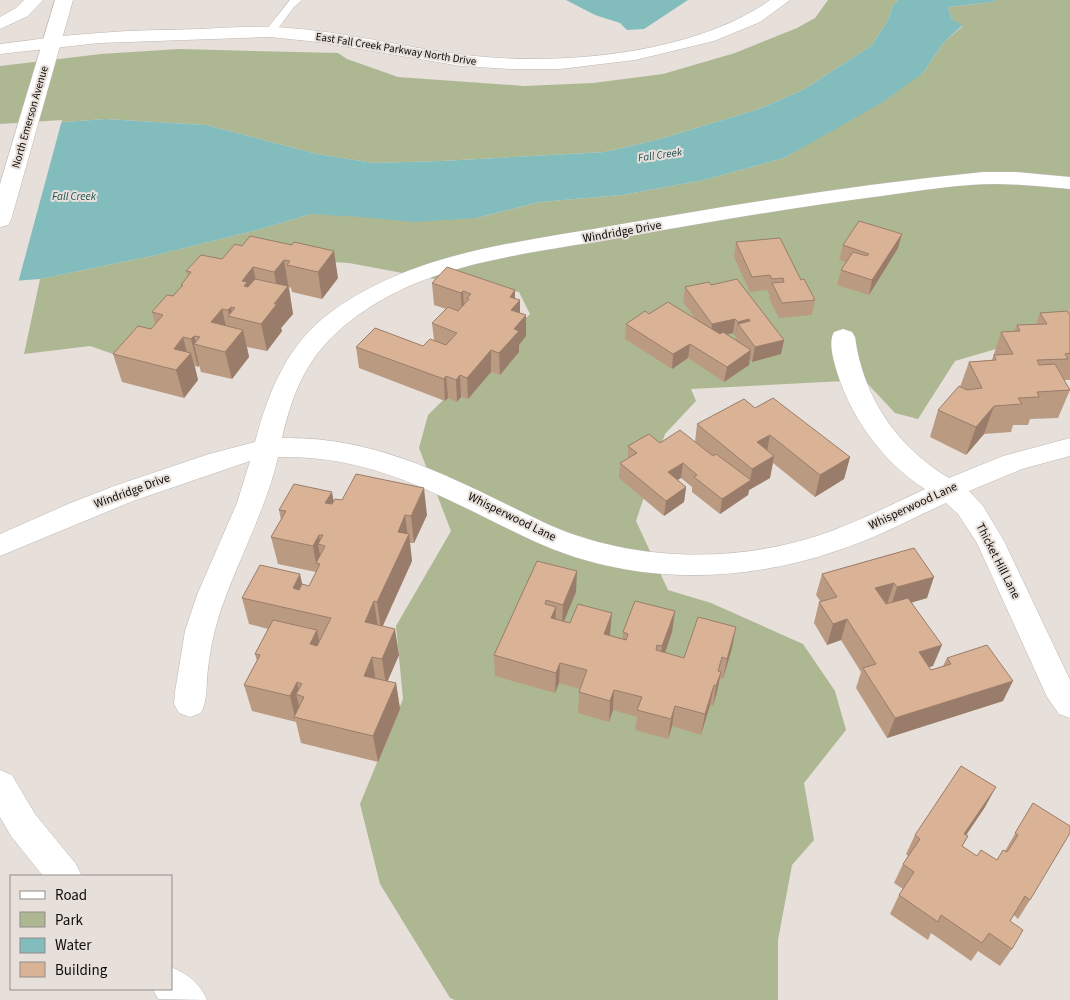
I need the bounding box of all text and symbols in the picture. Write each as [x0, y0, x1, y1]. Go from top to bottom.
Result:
street label: East Fall Creek Parkway North Drive [315, 29, 478, 69]
street label: North Emerson Avenue [8, 64, 52, 170]
water label: Fall Creek [637, 144, 684, 165]
water label: Fall Creek [52, 189, 97, 204]
street label: Windridge Drive [581, 217, 663, 247]
street label: Windridge Drive [92, 469, 172, 513]
street label: Whisperwood Lane [866, 478, 960, 534]
street label: Whisperwood Lane [465, 488, 559, 546]
street label: Thicket Hill Lane [972, 520, 1024, 602]
legend [10, 875, 172, 990]
text: Road [55, 885, 87, 906]
text: Park [55, 910, 84, 931]
text: Water [55, 935, 92, 956]
text: Building [55, 960, 108, 981]

